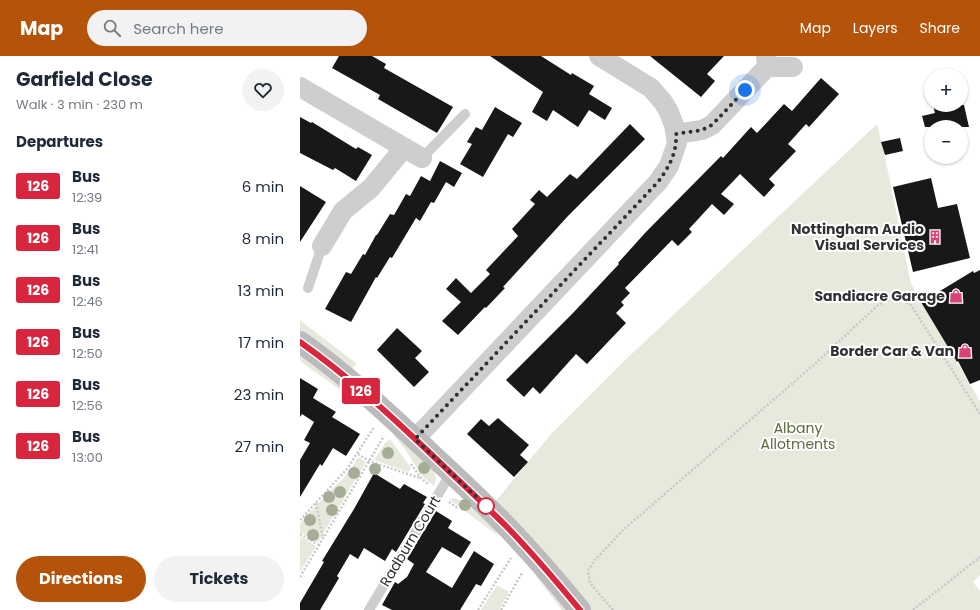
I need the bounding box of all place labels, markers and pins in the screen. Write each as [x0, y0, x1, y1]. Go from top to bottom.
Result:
place label: Nottingham Audio Visual Services [791, 219, 924, 255]
building icon: Nottingham Audio Visual Services [927, 229, 943, 245]
place label: Sandiacre Garage [814, 286, 945, 306]
shop icon: Sandiacre Garage [948, 288, 964, 304]
place label: Border Car & Van [830, 341, 954, 361]
shop icon: Border Car & Van [957, 343, 973, 359]
unlabelled marker [477, 497, 495, 515]

